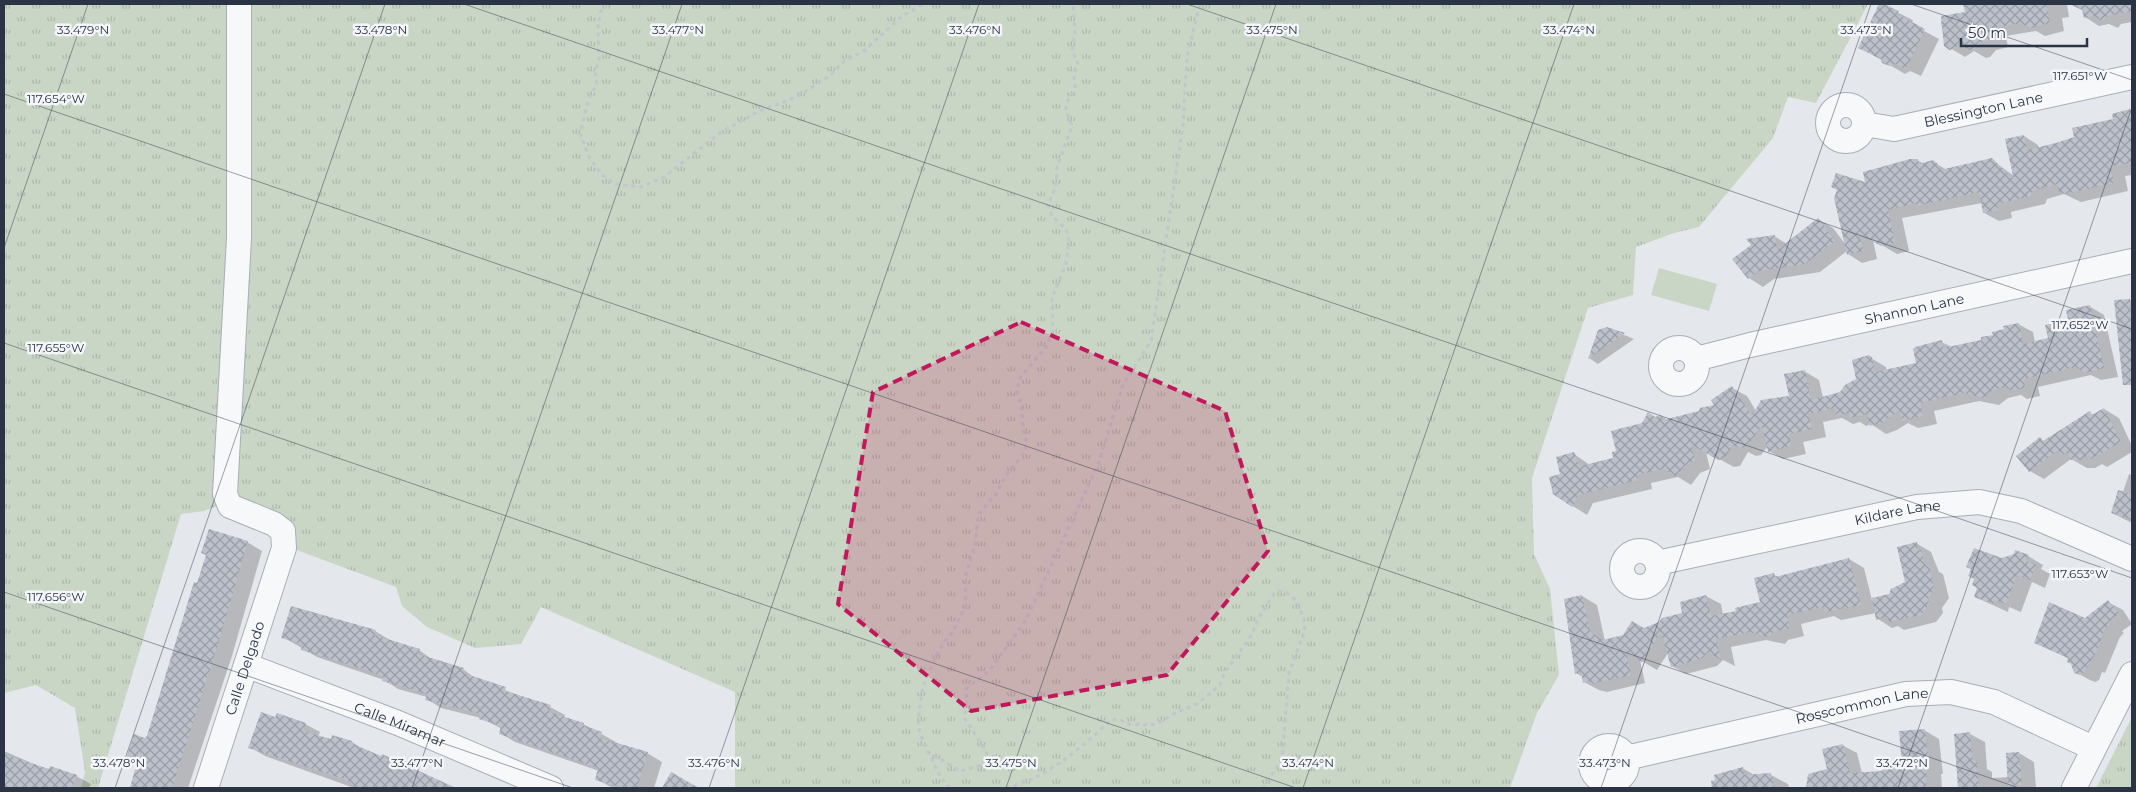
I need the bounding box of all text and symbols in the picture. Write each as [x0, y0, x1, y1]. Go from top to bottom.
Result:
scale bar [1961, 15, 2087, 47]
text: 33.479°N [57, 22, 109, 37]
text: 33.478°N [355, 22, 407, 37]
text: 33.477°N [652, 22, 704, 37]
text: 33.476°N [949, 22, 1001, 37]
text: 33.475°N [1246, 22, 1298, 37]
text: 33.474°N [1543, 22, 1595, 37]
text: 33.473°N [1840, 22, 1892, 37]
text: 50 m [1968, 23, 2006, 42]
text: 117.651°W [2053, 68, 2107, 83]
street label: Blessington Lane [1922, 88, 2045, 131]
text: 117.654°W [27, 91, 85, 106]
street label: Shannon Lane [1863, 289, 1966, 329]
text: 117.652°W [2051, 317, 2109, 332]
text: 117.655°W [28, 340, 84, 355]
street label: Kildare Lane [1853, 496, 1941, 529]
text: 117.653°W [2052, 566, 2108, 581]
text: 117.656°W [27, 589, 85, 604]
street label: Calle Delgado [221, 619, 269, 717]
street label: Rosscommon Lane [1794, 684, 1929, 728]
street label: Calle Miramar [352, 698, 449, 751]
text: 33.478°N [93, 755, 145, 770]
text: 33.477°N [391, 755, 443, 770]
text: 33.476°N [688, 755, 740, 770]
text: 33.475°N [985, 755, 1037, 770]
text: 33.474°N [1282, 755, 1334, 770]
text: 33.473°N [1579, 755, 1631, 770]
text: 33.472°N [1876, 755, 1928, 770]

